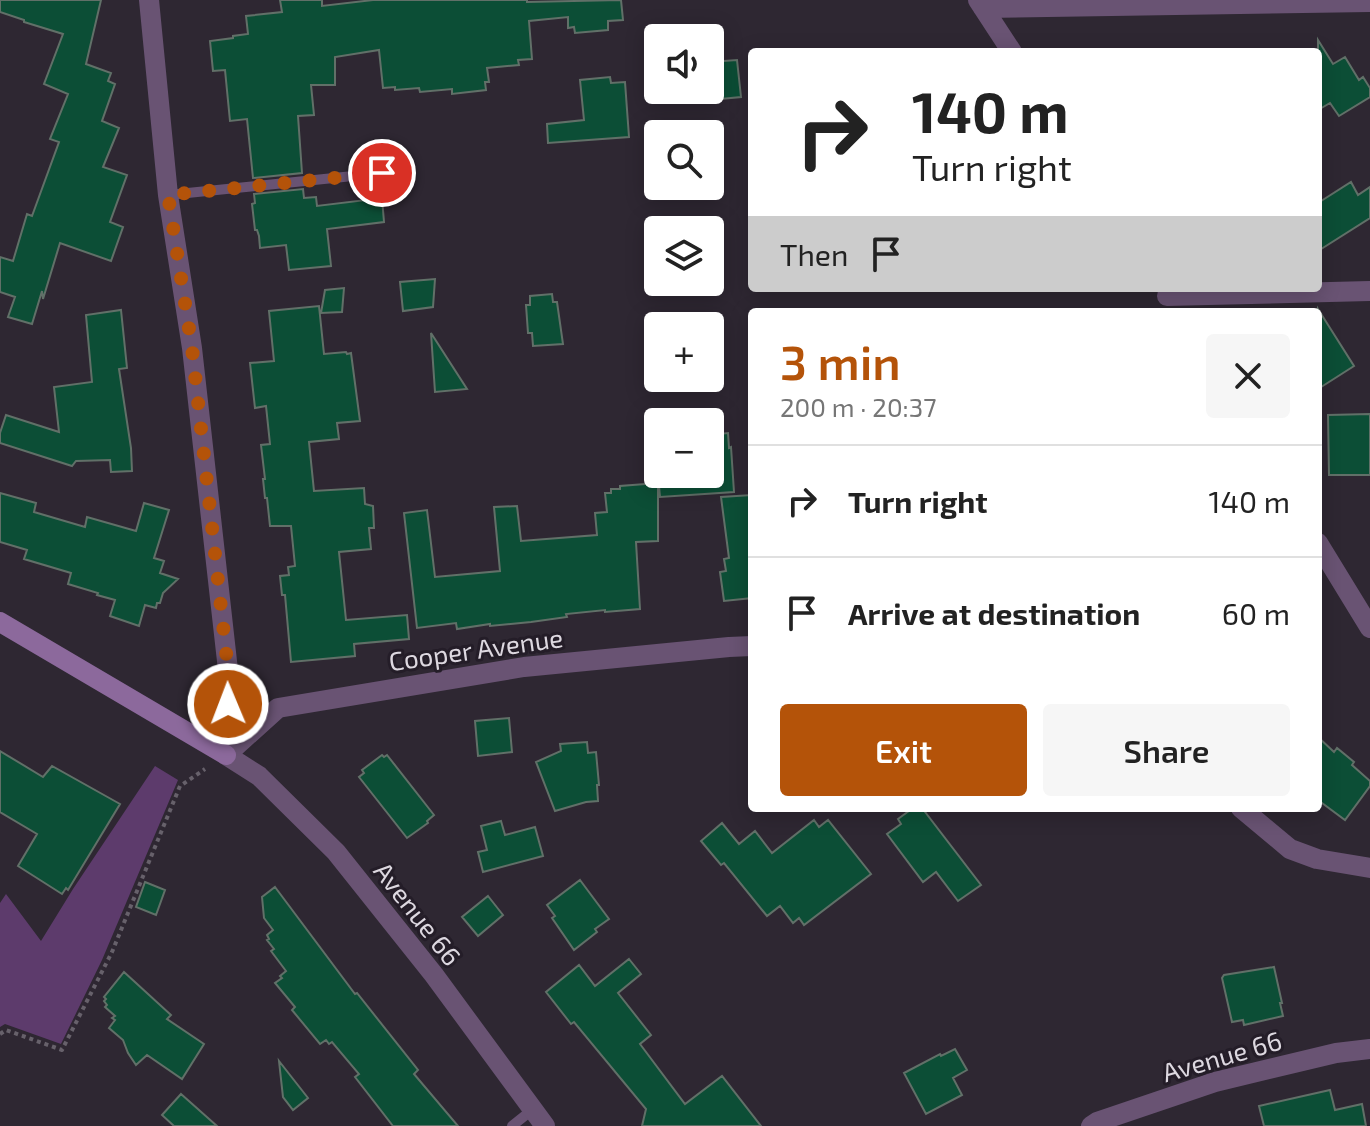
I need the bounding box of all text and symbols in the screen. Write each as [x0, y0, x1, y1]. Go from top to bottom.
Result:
map controls [644, 24, 724, 488]
button: sound [644, 24, 724, 104]
text: 140 m [912, 77, 1069, 144]
icon: right [780, 80, 884, 184]
button: search [644, 120, 724, 200]
pin [348, 139, 416, 207]
text: Turn right [912, 145, 1072, 188]
icon: arrive [360, 151, 404, 195]
button: layers [644, 216, 724, 296]
icon: arrive [864, 232, 908, 276]
text: Then [780, 236, 848, 272]
button: + [644, 312, 724, 392]
text: 3 min [780, 332, 901, 390]
button: close [1206, 334, 1290, 418]
text: 200 m · 20:37 [780, 391, 936, 422]
button: − [644, 408, 724, 488]
icon: right [780, 479, 824, 523]
text: Turn right [848, 483, 988, 519]
text: 140 m [1209, 483, 1290, 519]
icon: arrive [780, 591, 824, 635]
text: Arrive at destination [848, 595, 1140, 631]
text: 60 m [1222, 595, 1290, 631]
street label: Cooper Avenue [387, 621, 565, 676]
position arrow [186, 662, 270, 746]
button: Exit [780, 704, 1027, 796]
button: Share [1043, 704, 1290, 796]
street label: Avenue 66 [368, 855, 468, 971]
street label: Avenue 66 [1158, 1024, 1285, 1087]

